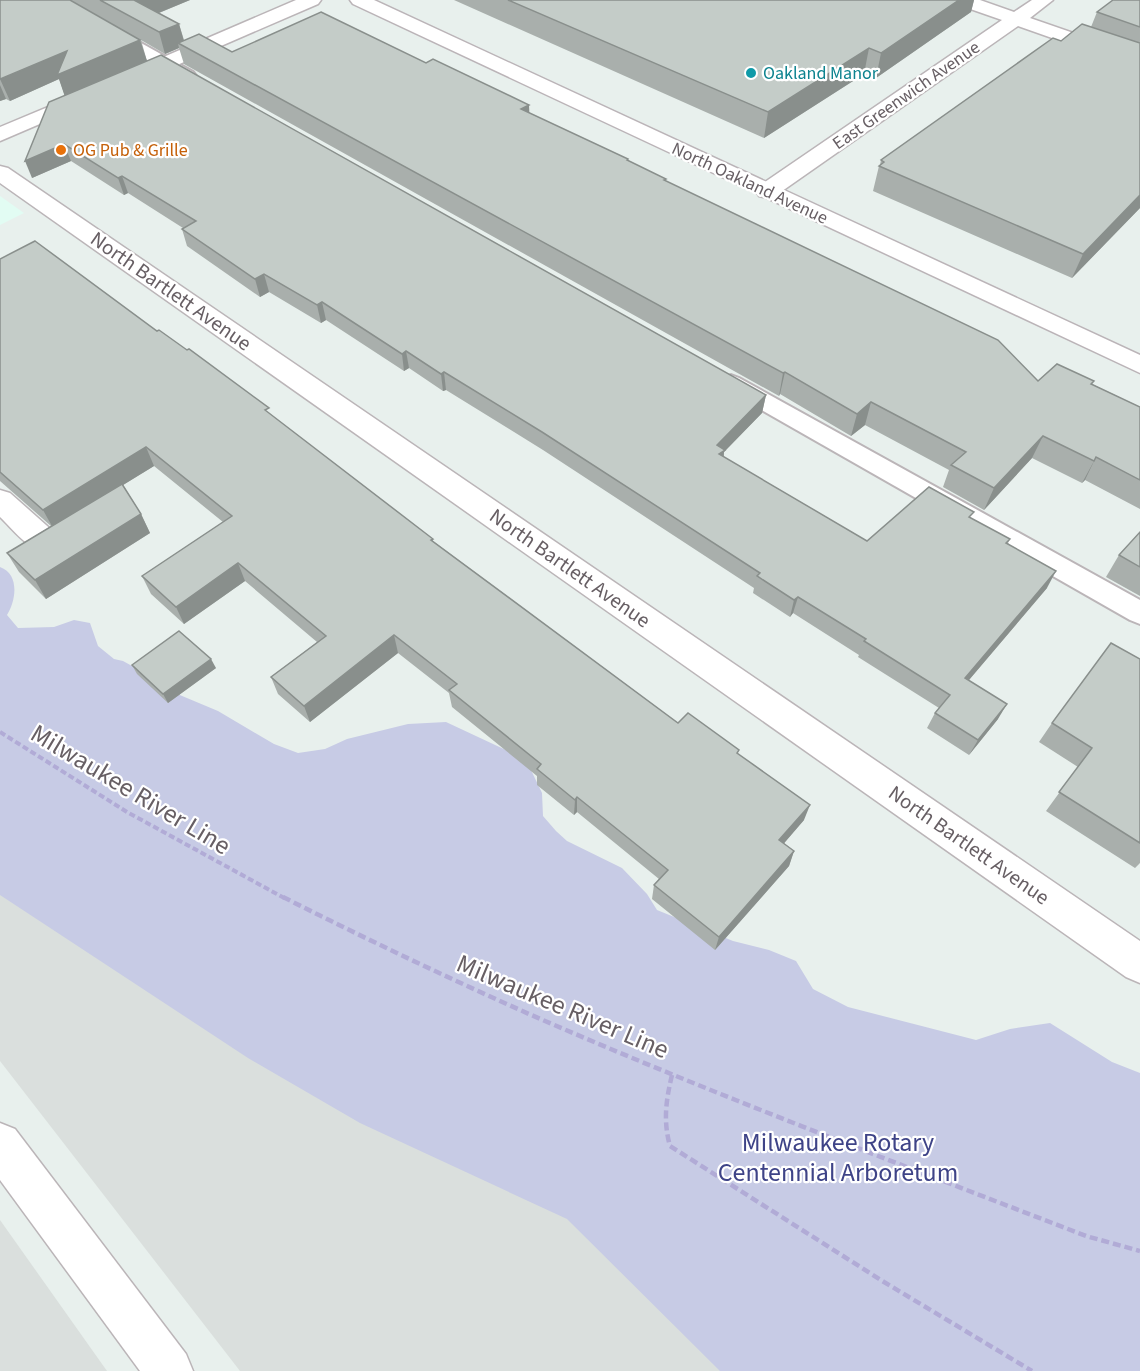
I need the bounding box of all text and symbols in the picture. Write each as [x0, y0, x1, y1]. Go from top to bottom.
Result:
street label: East Greenwich Avenue [828, 35, 985, 156]
place label: Oakland Manor [763, 61, 879, 86]
marker: Oakland Manor [744, 66, 758, 80]
street label: North Oakland Avenue [668, 136, 832, 231]
place label: OG Pub & Grille [73, 138, 188, 163]
marker: OG Pub & Grille [54, 143, 68, 157]
street label: North Bartlett Avenue [84, 224, 258, 358]
street label: North Bartlett Avenue [483, 501, 657, 635]
street label: Milwaukee River Line [24, 715, 238, 864]
street label: North Bartlett Avenue [882, 778, 1056, 912]
street label: Milwaukee River Line [451, 945, 675, 1068]
park label: Milwaukee Rotary Centennial Arboretum [718, 1124, 958, 1191]

